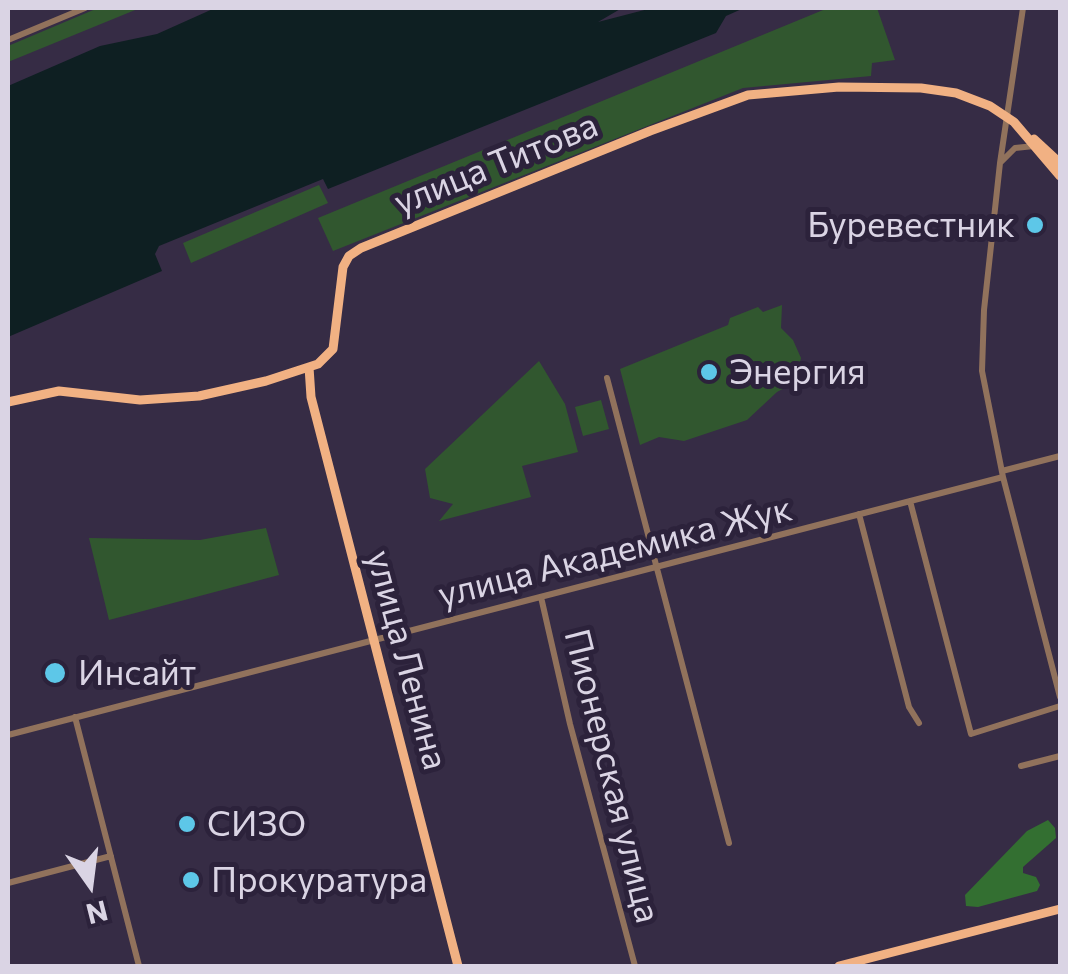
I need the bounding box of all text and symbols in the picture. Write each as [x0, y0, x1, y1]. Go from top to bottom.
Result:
street label: улица Титова [388, 104, 604, 224]
place label: Буревестник [807, 204, 1015, 246]
marker: Буревестник [1024, 214, 1046, 236]
place label: Энергия [729, 351, 866, 393]
marker: Энергия [698, 361, 720, 383]
street label: улица Академика Жук [434, 488, 796, 616]
street label: улица Ленина [358, 546, 456, 774]
street label: Пионерская улица [555, 625, 669, 927]
place label: Инсайт [78, 652, 196, 694]
marker: Инсайт [42, 660, 68, 686]
place label: СИЗО [207, 803, 306, 845]
marker: СИЗО [176, 813, 198, 835]
north arrow [40, 834, 140, 934]
place label: Прокуратура [211, 859, 427, 901]
marker: Прокуратура [180, 869, 202, 891]
text: N [83, 894, 112, 932]

